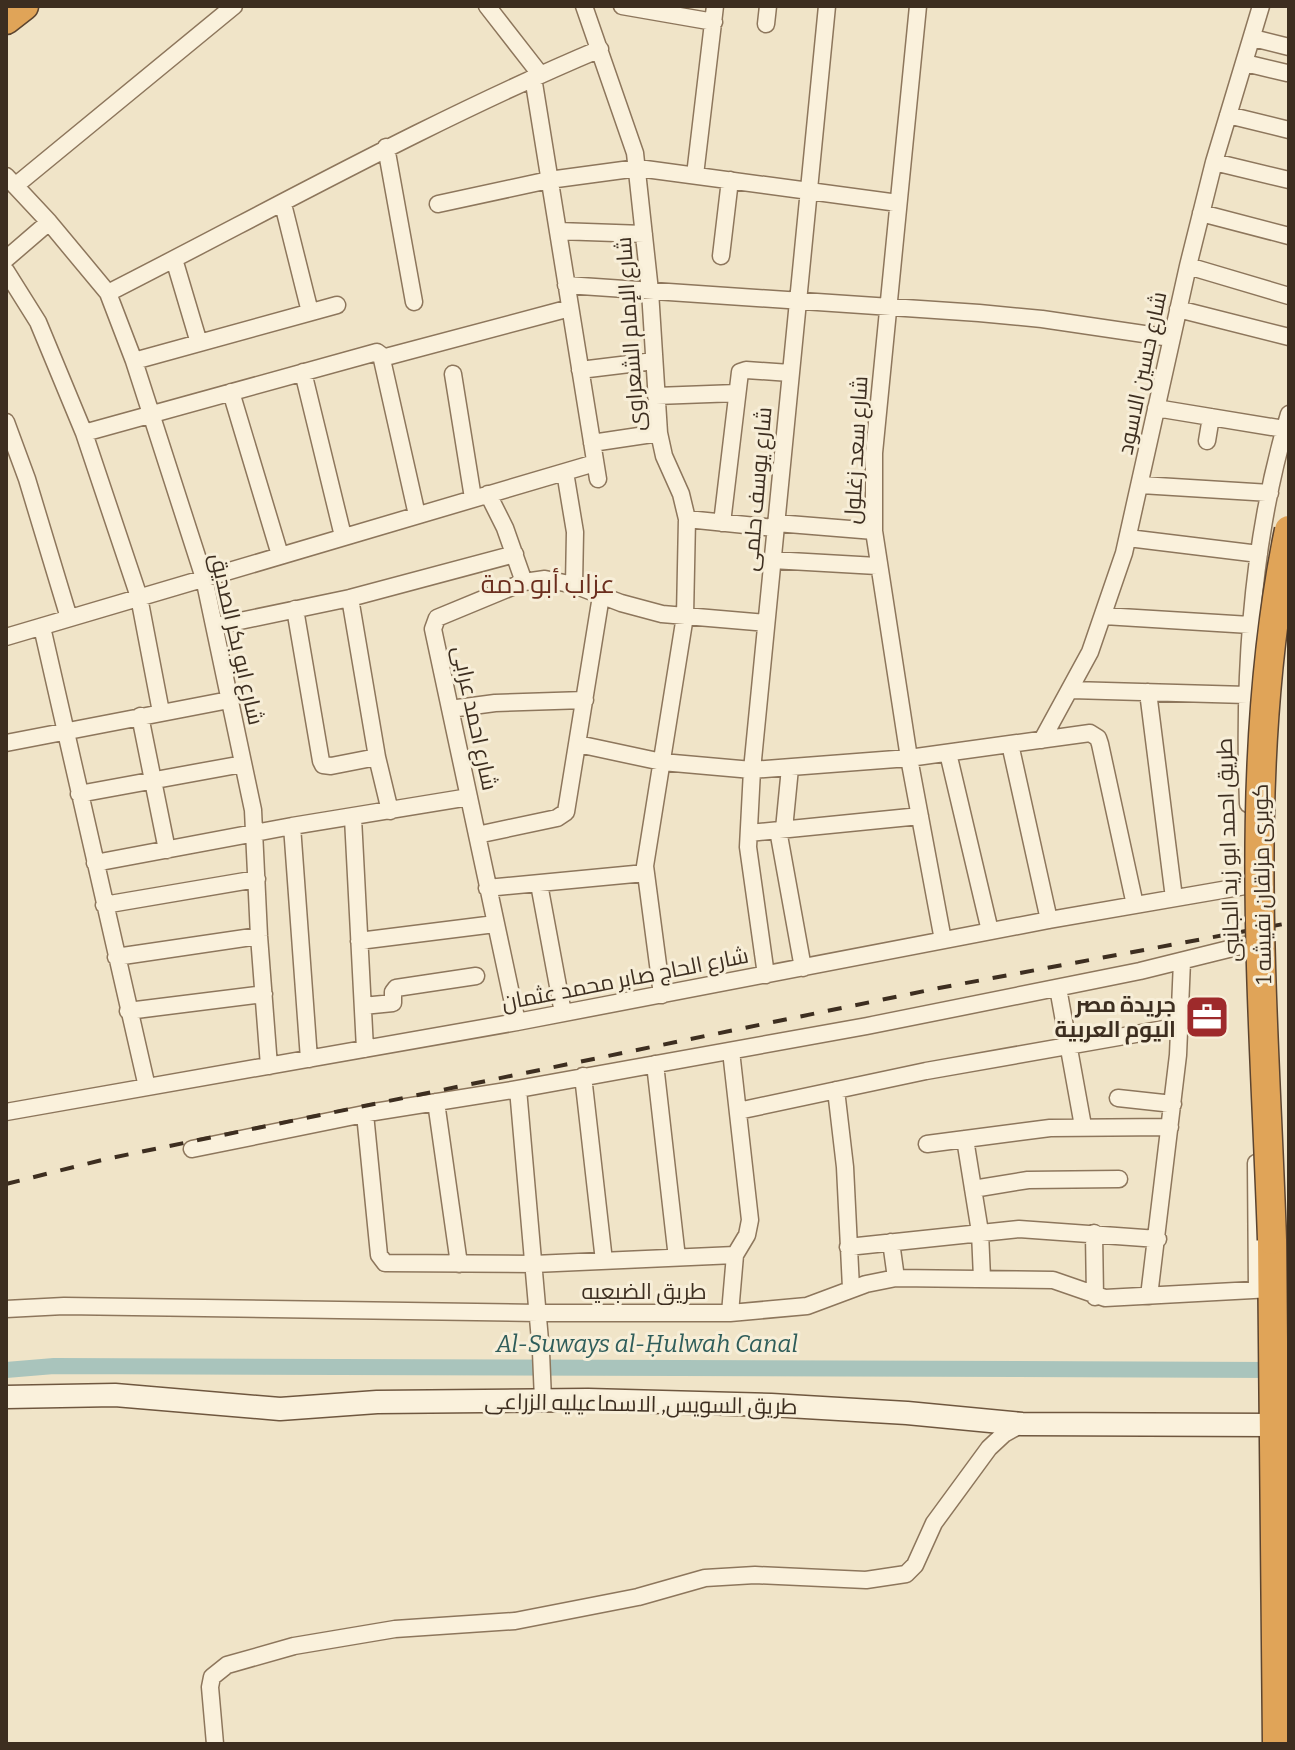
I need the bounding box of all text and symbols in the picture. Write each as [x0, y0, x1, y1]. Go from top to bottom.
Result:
street label: شارع الإمام الشعراوى [610, 236, 652, 432]
street label: شارع حسين الاسود [1112, 289, 1173, 457]
street label: شارع سعد زغلول [839, 375, 874, 525]
street label: شارع يوسف حلمى [736, 406, 779, 572]
street label: شارع ابو بكر الصديق [203, 551, 270, 728]
district label: عزاب أبو دمة [481, 567, 615, 600]
street label: شارع احمد عرابى [446, 643, 503, 793]
street label: طريق احمد ابو زيد الجانبى [1211, 737, 1245, 963]
street label: كوبرى مزلقان نفيشه 1 [1247, 783, 1277, 985]
street label: شارع الحاج صابر محمد عثمان [499, 942, 751, 1017]
place label: جريدة مصر اليوم العربية [1055, 991, 1176, 1045]
office icon: جريدة مصر اليوم العربية [1183, 993, 1231, 1041]
street label: طريق الضبعيه [581, 1278, 707, 1305]
water label: Al-Suways al-Ḥulwah Canal [495, 1330, 798, 1358]
street label: طريق السويس, الاسماعيليه الزراعى [484, 1388, 798, 1420]

